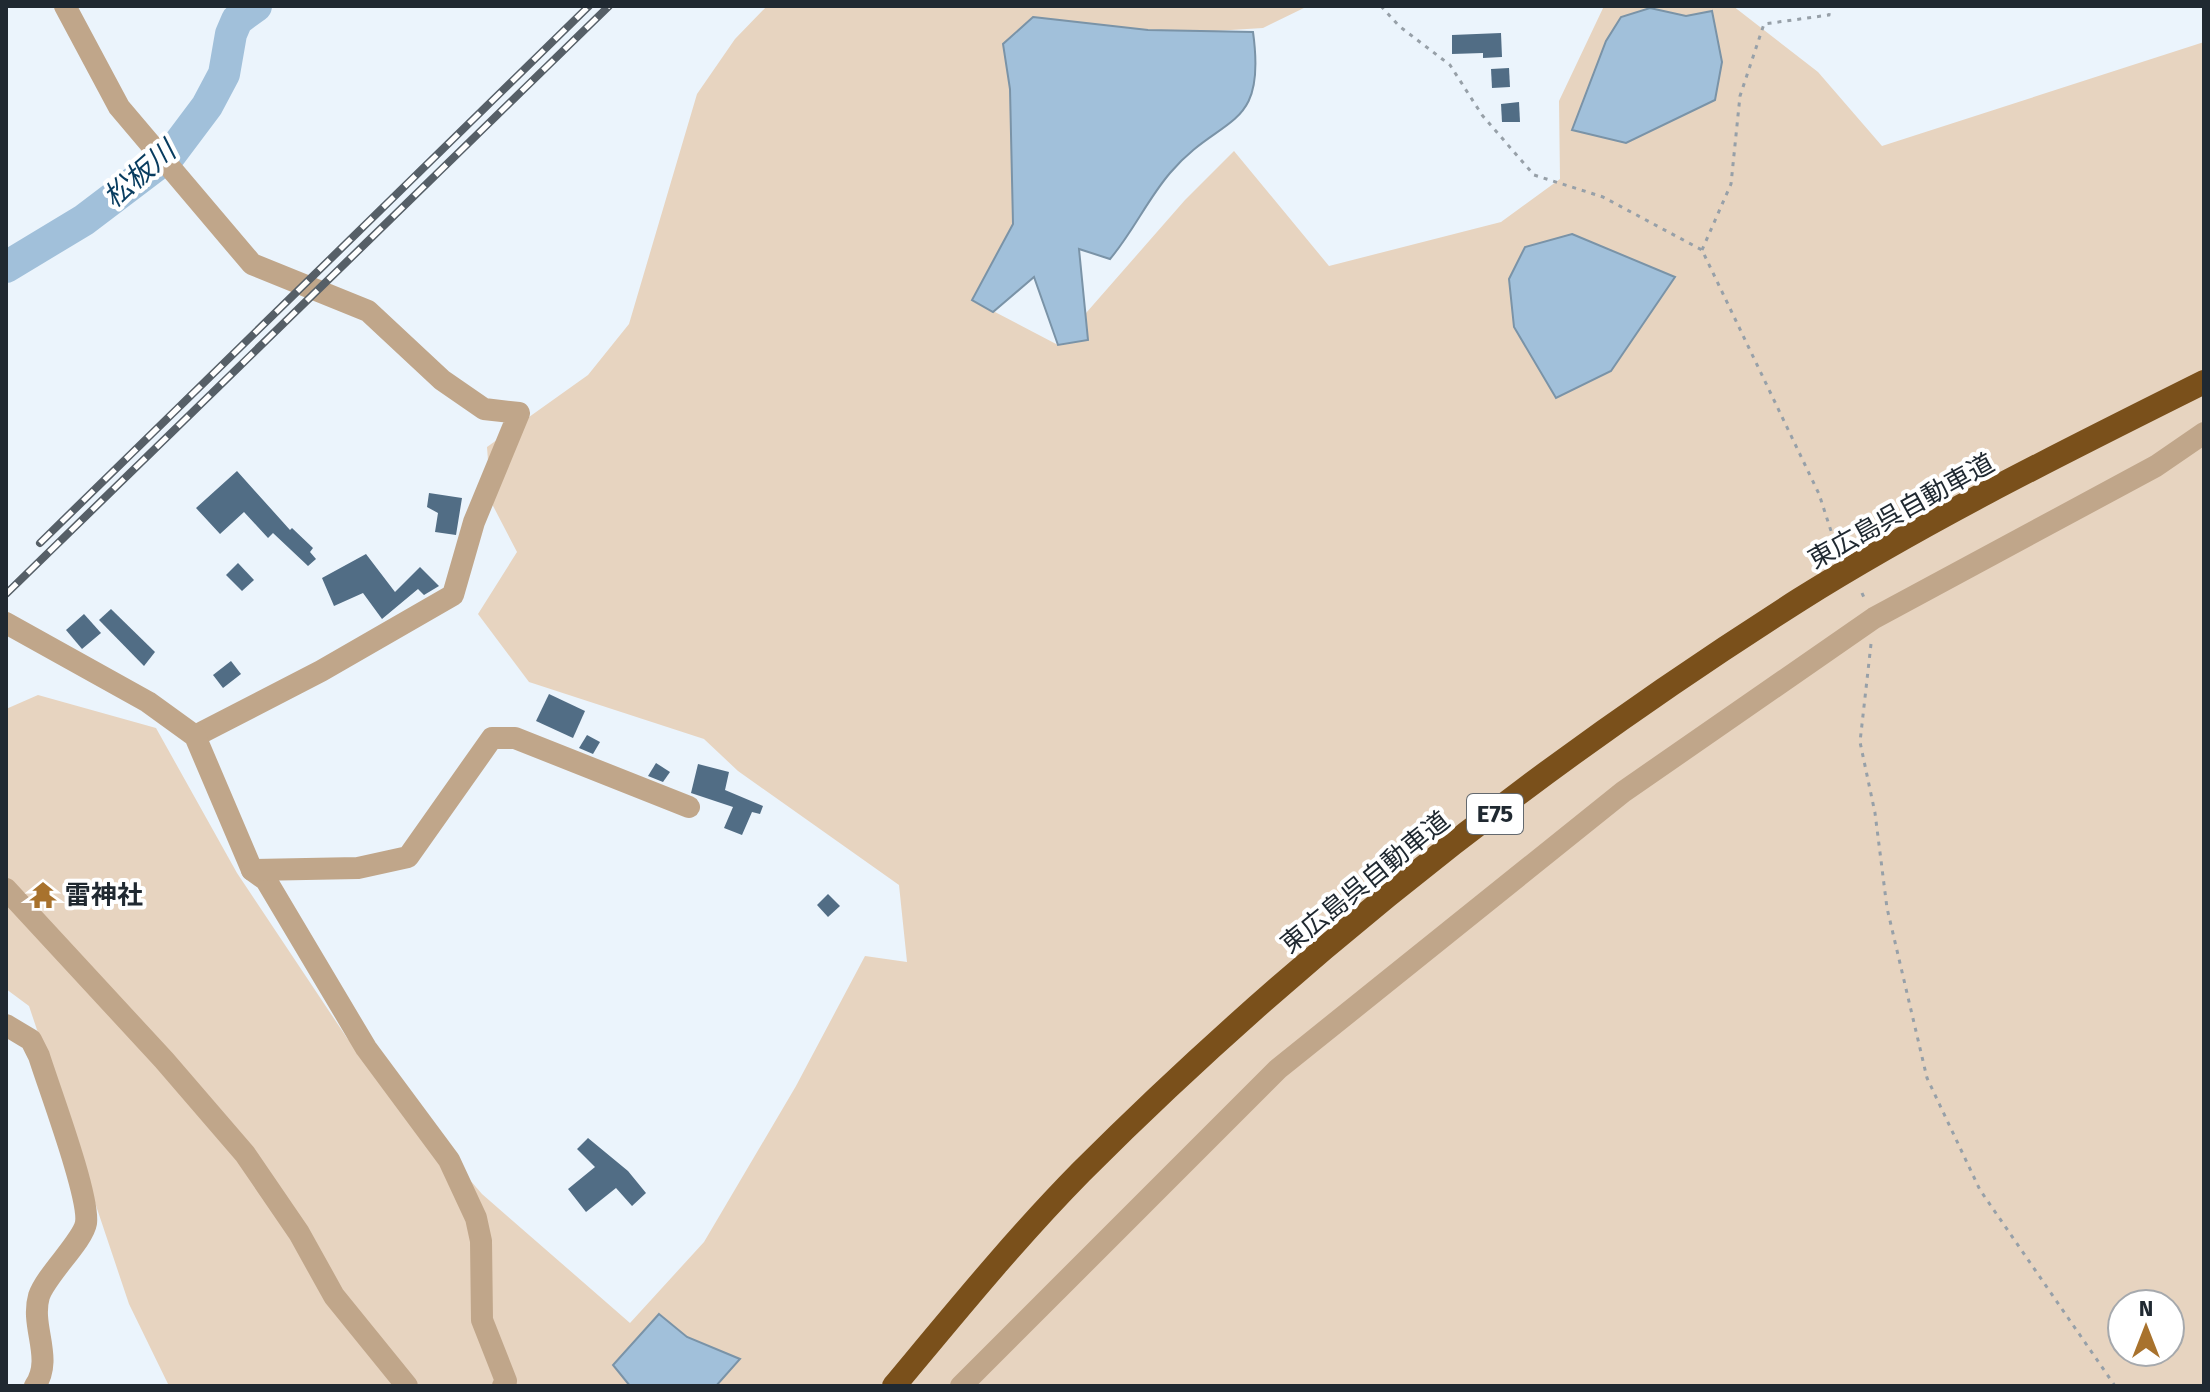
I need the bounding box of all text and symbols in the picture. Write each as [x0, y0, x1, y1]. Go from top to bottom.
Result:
water label: 松板川 [97, 132, 184, 214]
street label: 東広島呉自動車道 [1803, 447, 2000, 575]
road number: E75 [1467, 794, 1523, 834]
street label: 東広島呉自動車道 [1275, 805, 1456, 960]
temple icon: 雷神社 [28, 880, 58, 910]
place label: 雷神社 [65, 880, 143, 911]
north arrow [2106, 1288, 2186, 1368]
text: N [2139, 1295, 2153, 1322]

